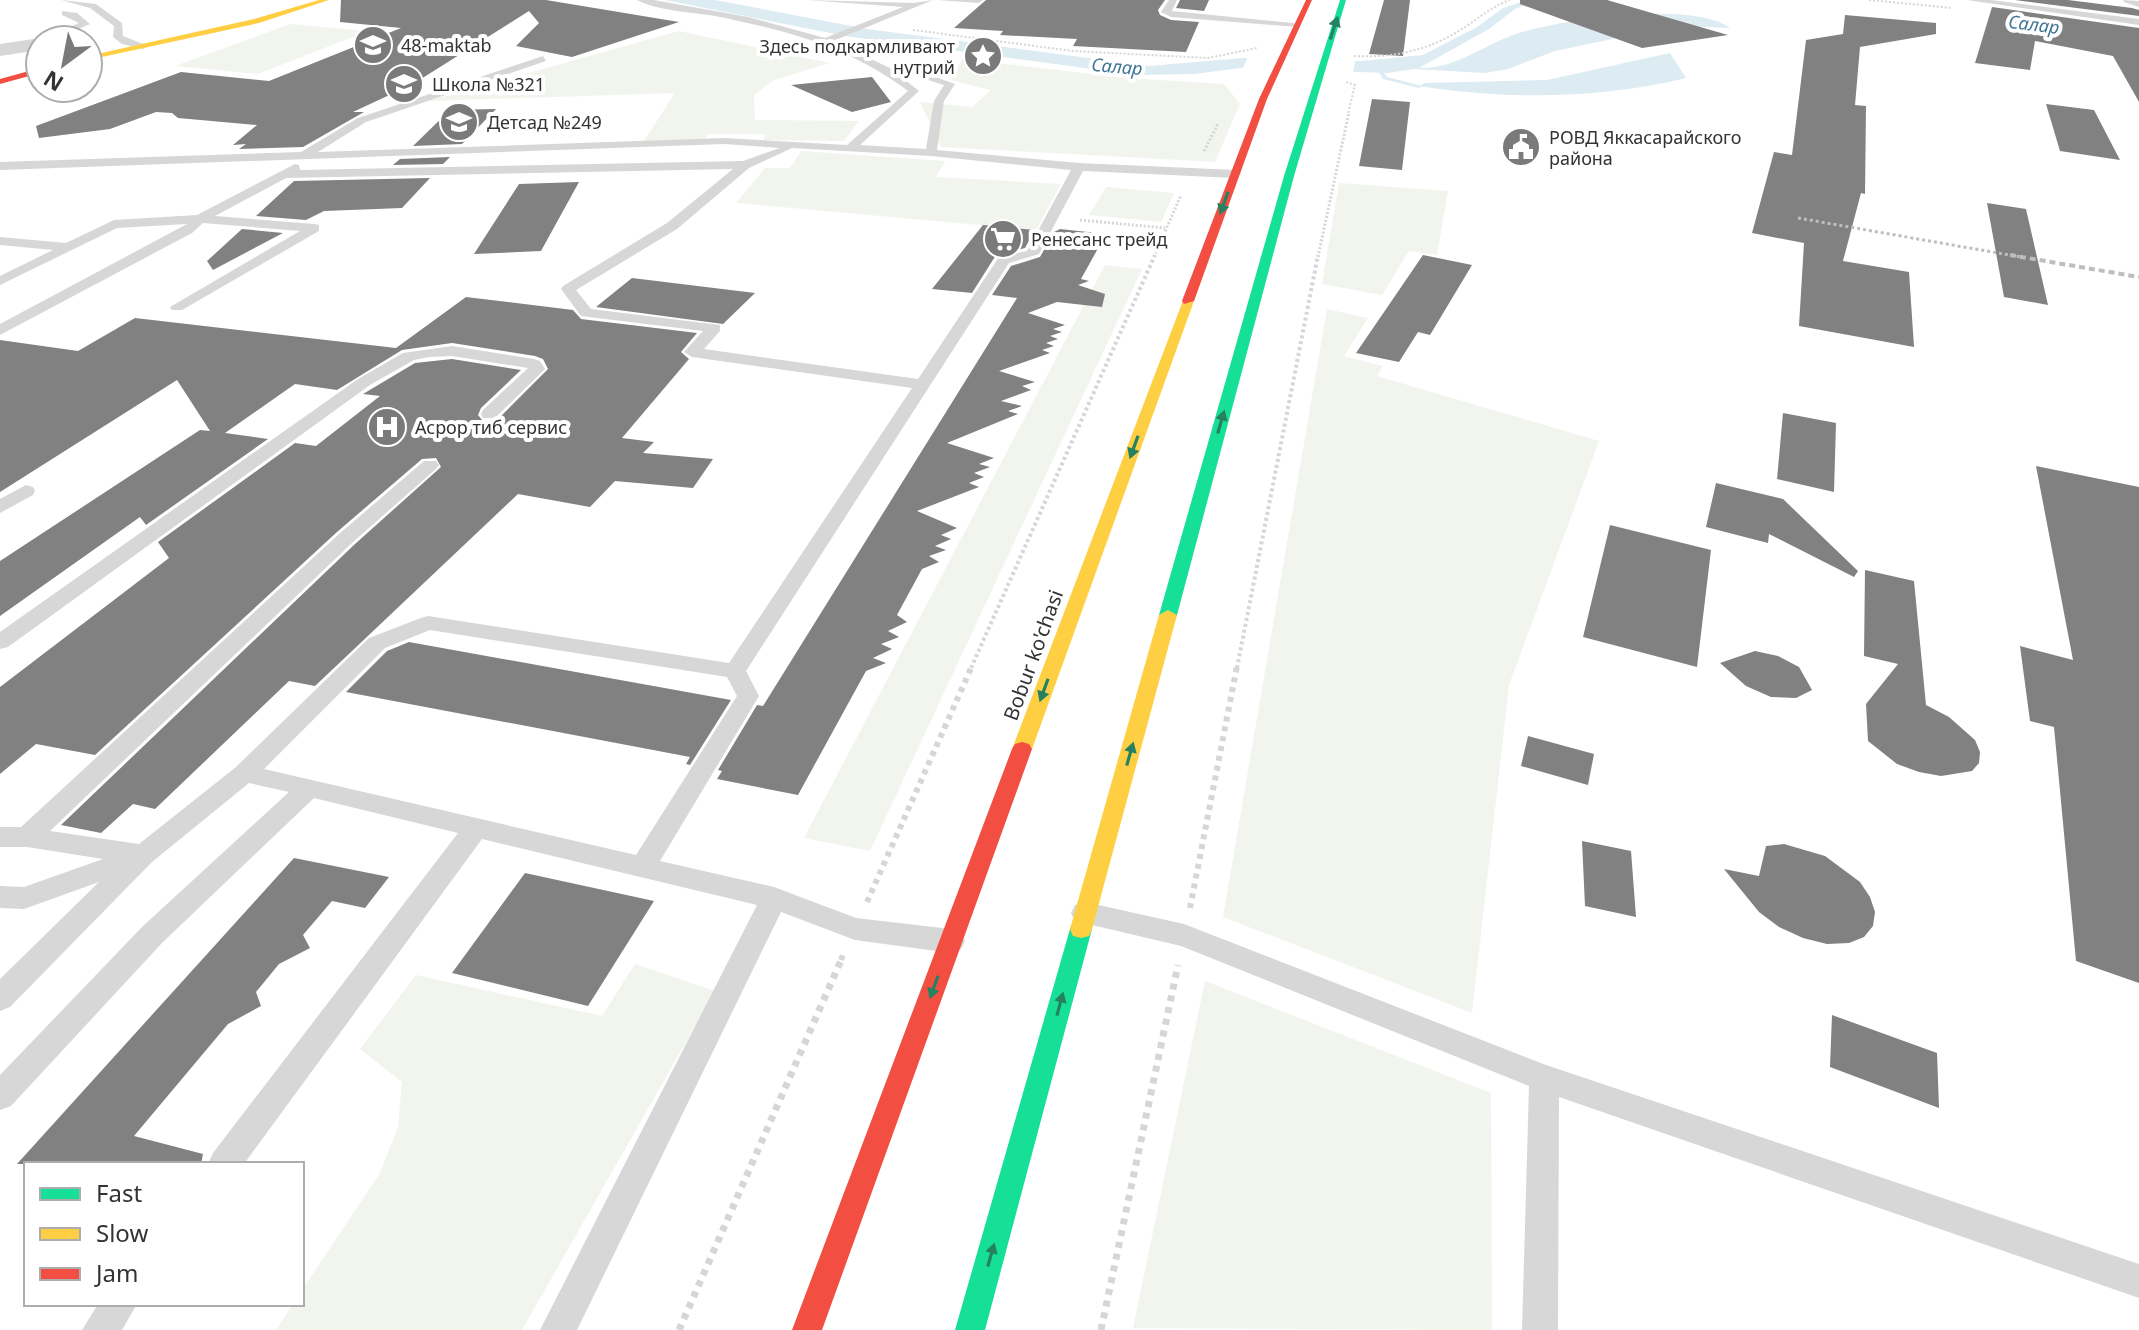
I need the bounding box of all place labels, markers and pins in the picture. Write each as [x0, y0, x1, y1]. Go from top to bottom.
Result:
school or university icon: 48-maktab [352, 24, 394, 66]
place label: 48-maktab [401, 33, 492, 57]
place label: Здесь подкармливают нутрий [760, 34, 956, 79]
place icon: Здесь подкармливают нутрий [962, 35, 1004, 77]
school or university icon: Школа №321 [383, 63, 425, 105]
place label: Школа №321 [432, 72, 545, 96]
school or university icon: Детсад №249 [438, 101, 480, 143]
place label: Детсад №249 [487, 110, 602, 134]
place label: РОВД Яккасарайского района [1549, 125, 1742, 170]
public building icon: РОВД Яккасарайского района [1500, 126, 1542, 168]
supermarket icon: Ренесанс трейд [982, 218, 1024, 260]
place label: Ренесанс трейд [1031, 227, 1167, 251]
hospital icon: Асрор тиб сервис [366, 406, 408, 448]
place label: Асрор тиб сервис [415, 415, 567, 439]

